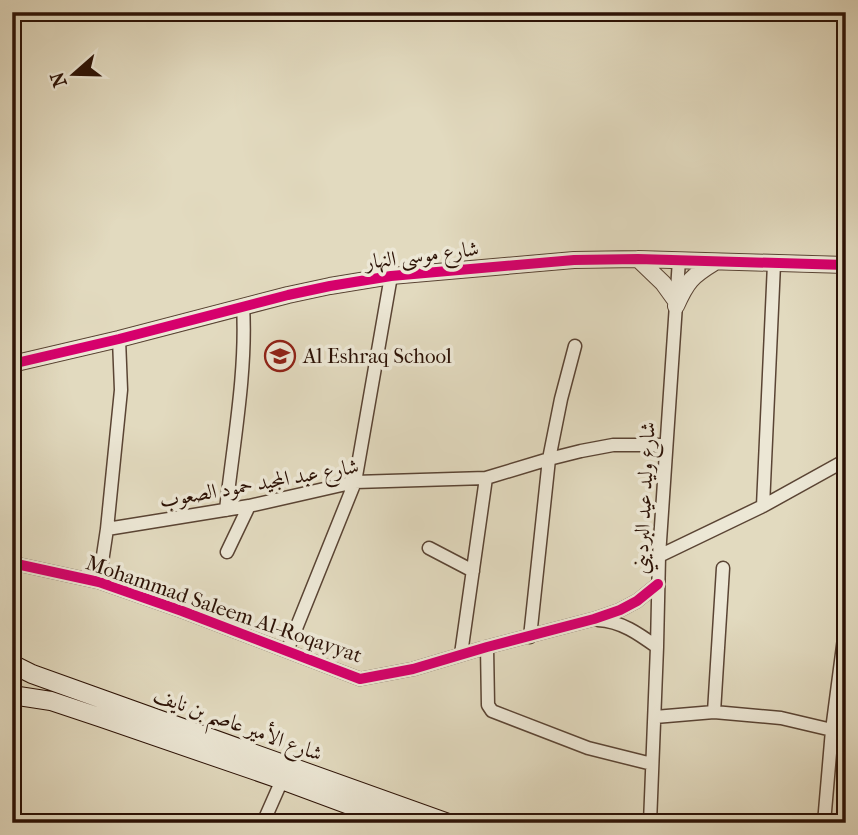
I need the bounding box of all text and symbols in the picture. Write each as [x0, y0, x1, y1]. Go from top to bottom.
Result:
north arrow [38, 38, 108, 108]
text: N [46, 68, 72, 90]
street label: شارع موسى النهار [362, 236, 481, 280]
school or university icon: Al Eshraq School [263, 339, 297, 373]
place label: Al Eshraq School [302, 344, 452, 368]
street label: شارع وليد عيد البرديني [628, 421, 667, 575]
street label: شارع عبد المجيد حمود الصعوب [157, 454, 362, 518]
street label: Mohammad Saleem Al-Roqayyat [83, 550, 366, 668]
street label: شارع الأمير عاصم بن نايف [147, 679, 327, 774]

